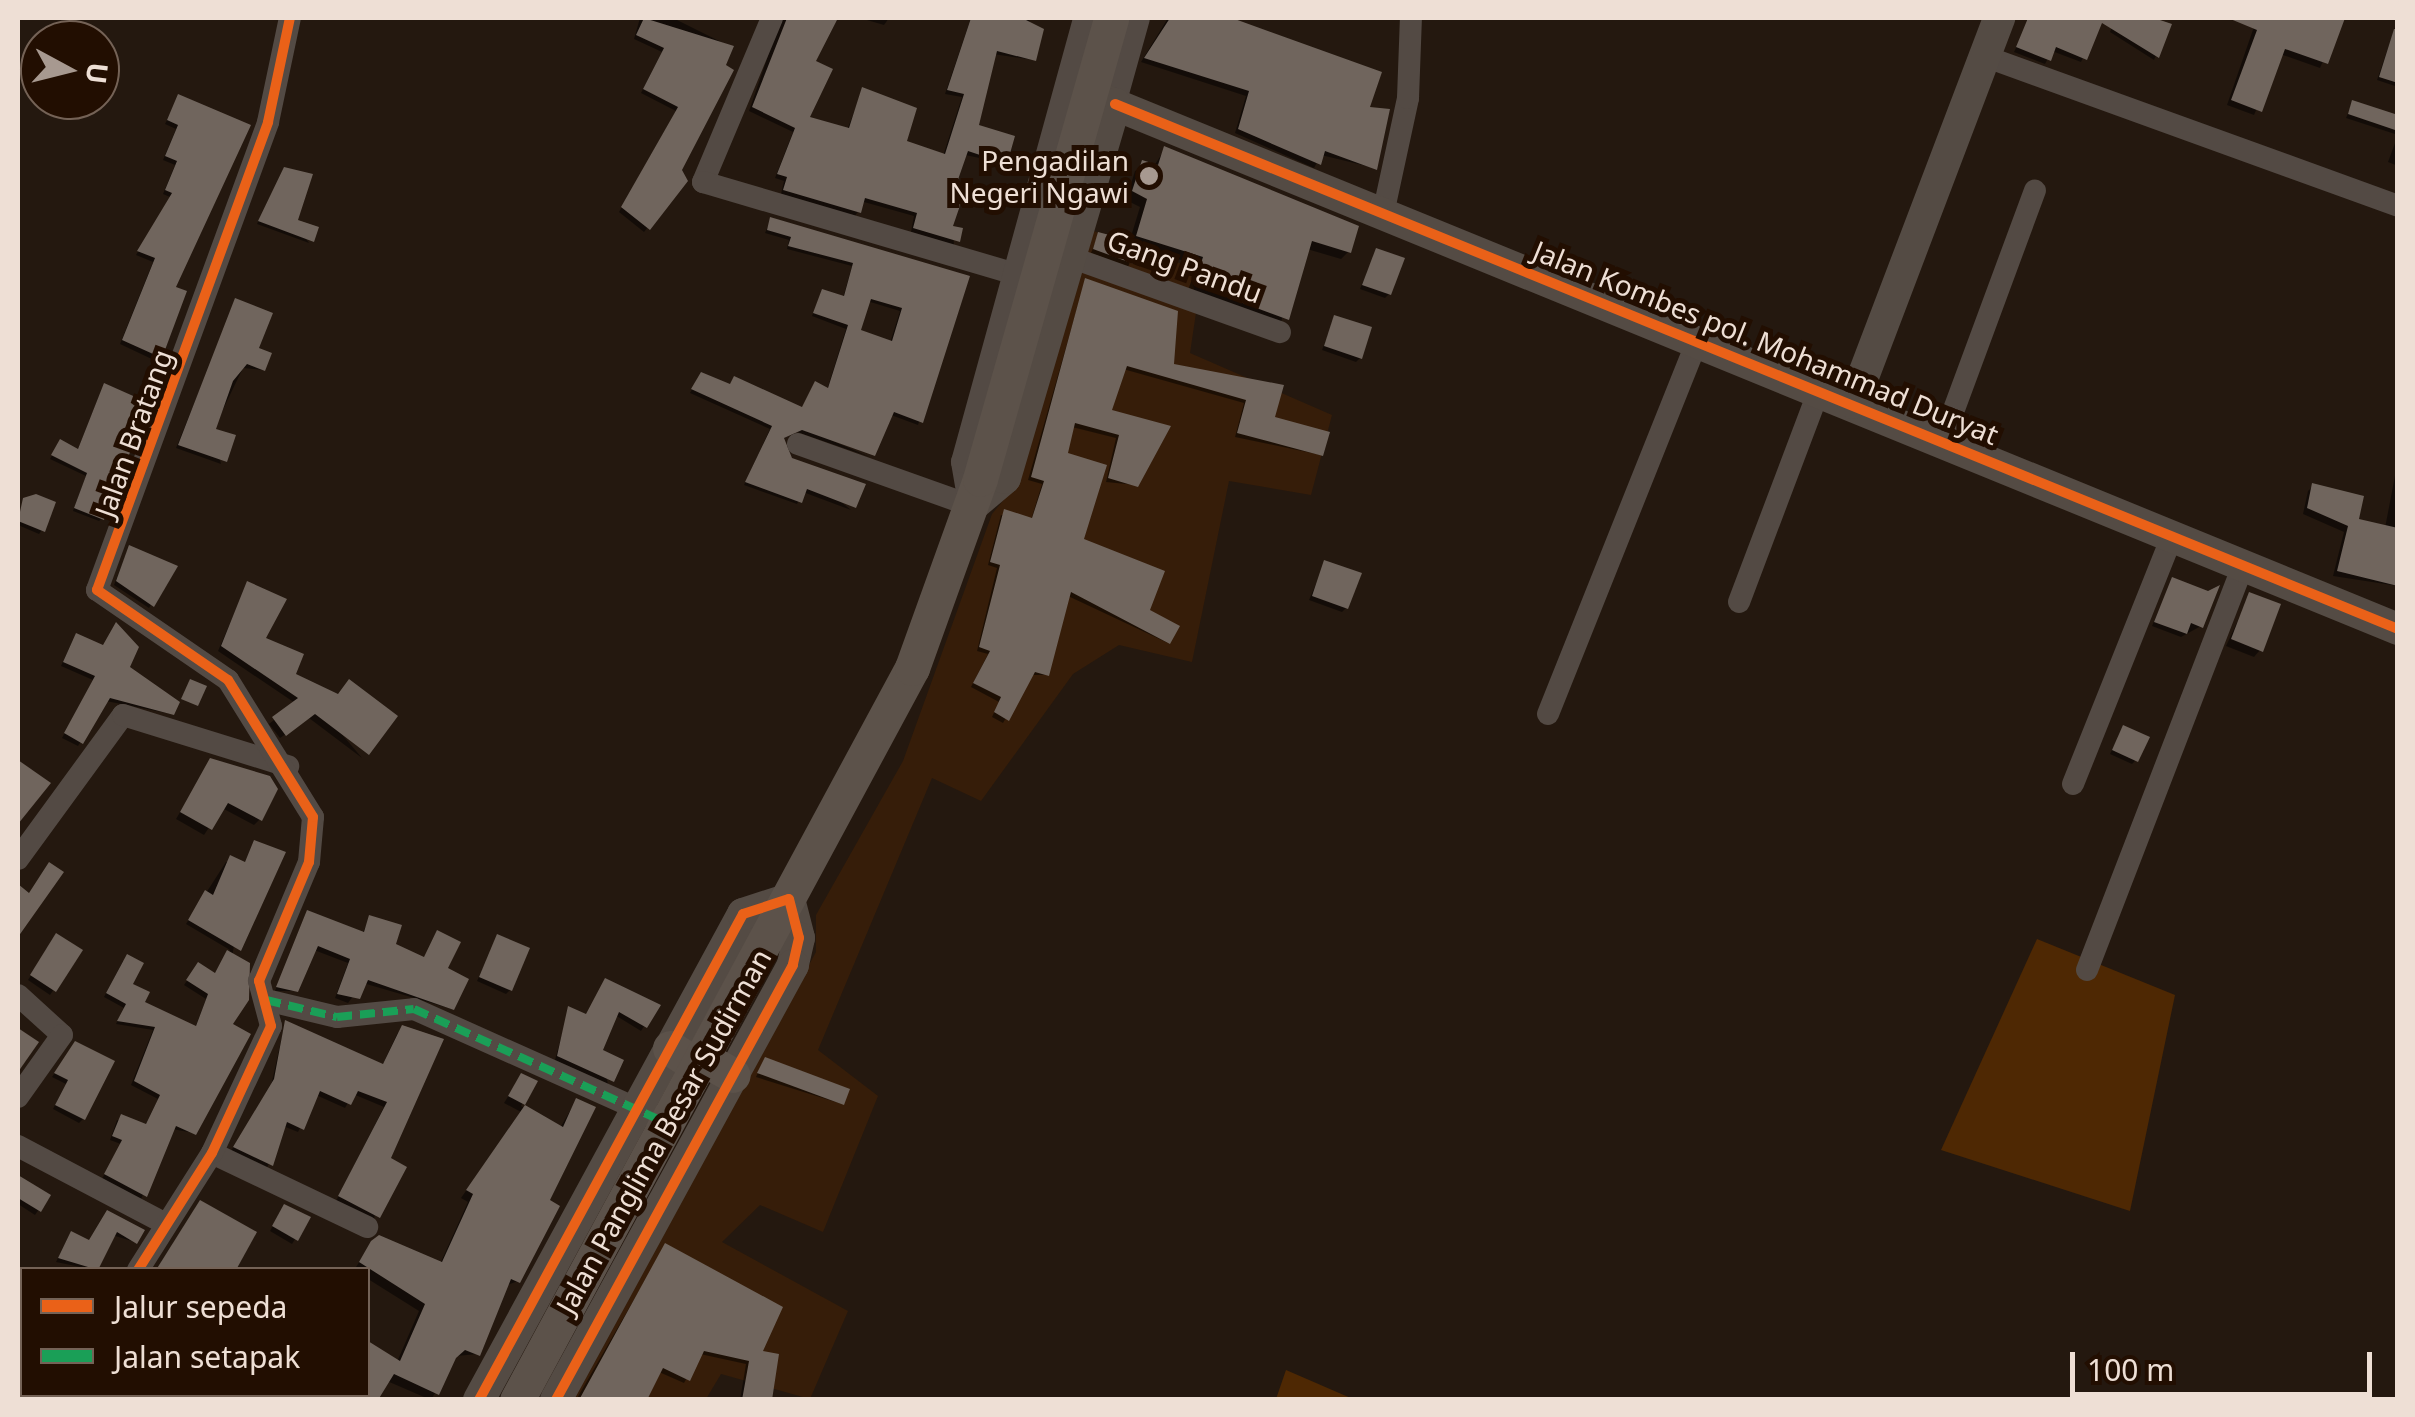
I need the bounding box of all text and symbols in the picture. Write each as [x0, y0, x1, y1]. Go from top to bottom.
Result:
north arrow [20, 20, 120, 120]
text: U [78, 61, 118, 86]
place label: Pengadilan Negeri Ngawi [949, 143, 1129, 209]
marker: Pengadilan Negeri Ngawi [1138, 165, 1160, 187]
street label: Gang Pandu [1103, 222, 1267, 310]
street label: Jalan Kombes pol. Mohammad Duryat [1529, 233, 2003, 451]
street label: Jalan Bratang [87, 345, 179, 521]
street label: Jalan Panglima Besar Sudirman [549, 943, 777, 1319]
legend [20, 1267, 370, 1397]
text: Jalur sepeda [114, 1286, 287, 1327]
scale bar [2075, 1332, 2378, 1394]
text: Jalan setapak [114, 1336, 300, 1377]
text: 100 m [2087, 1349, 2174, 1390]

